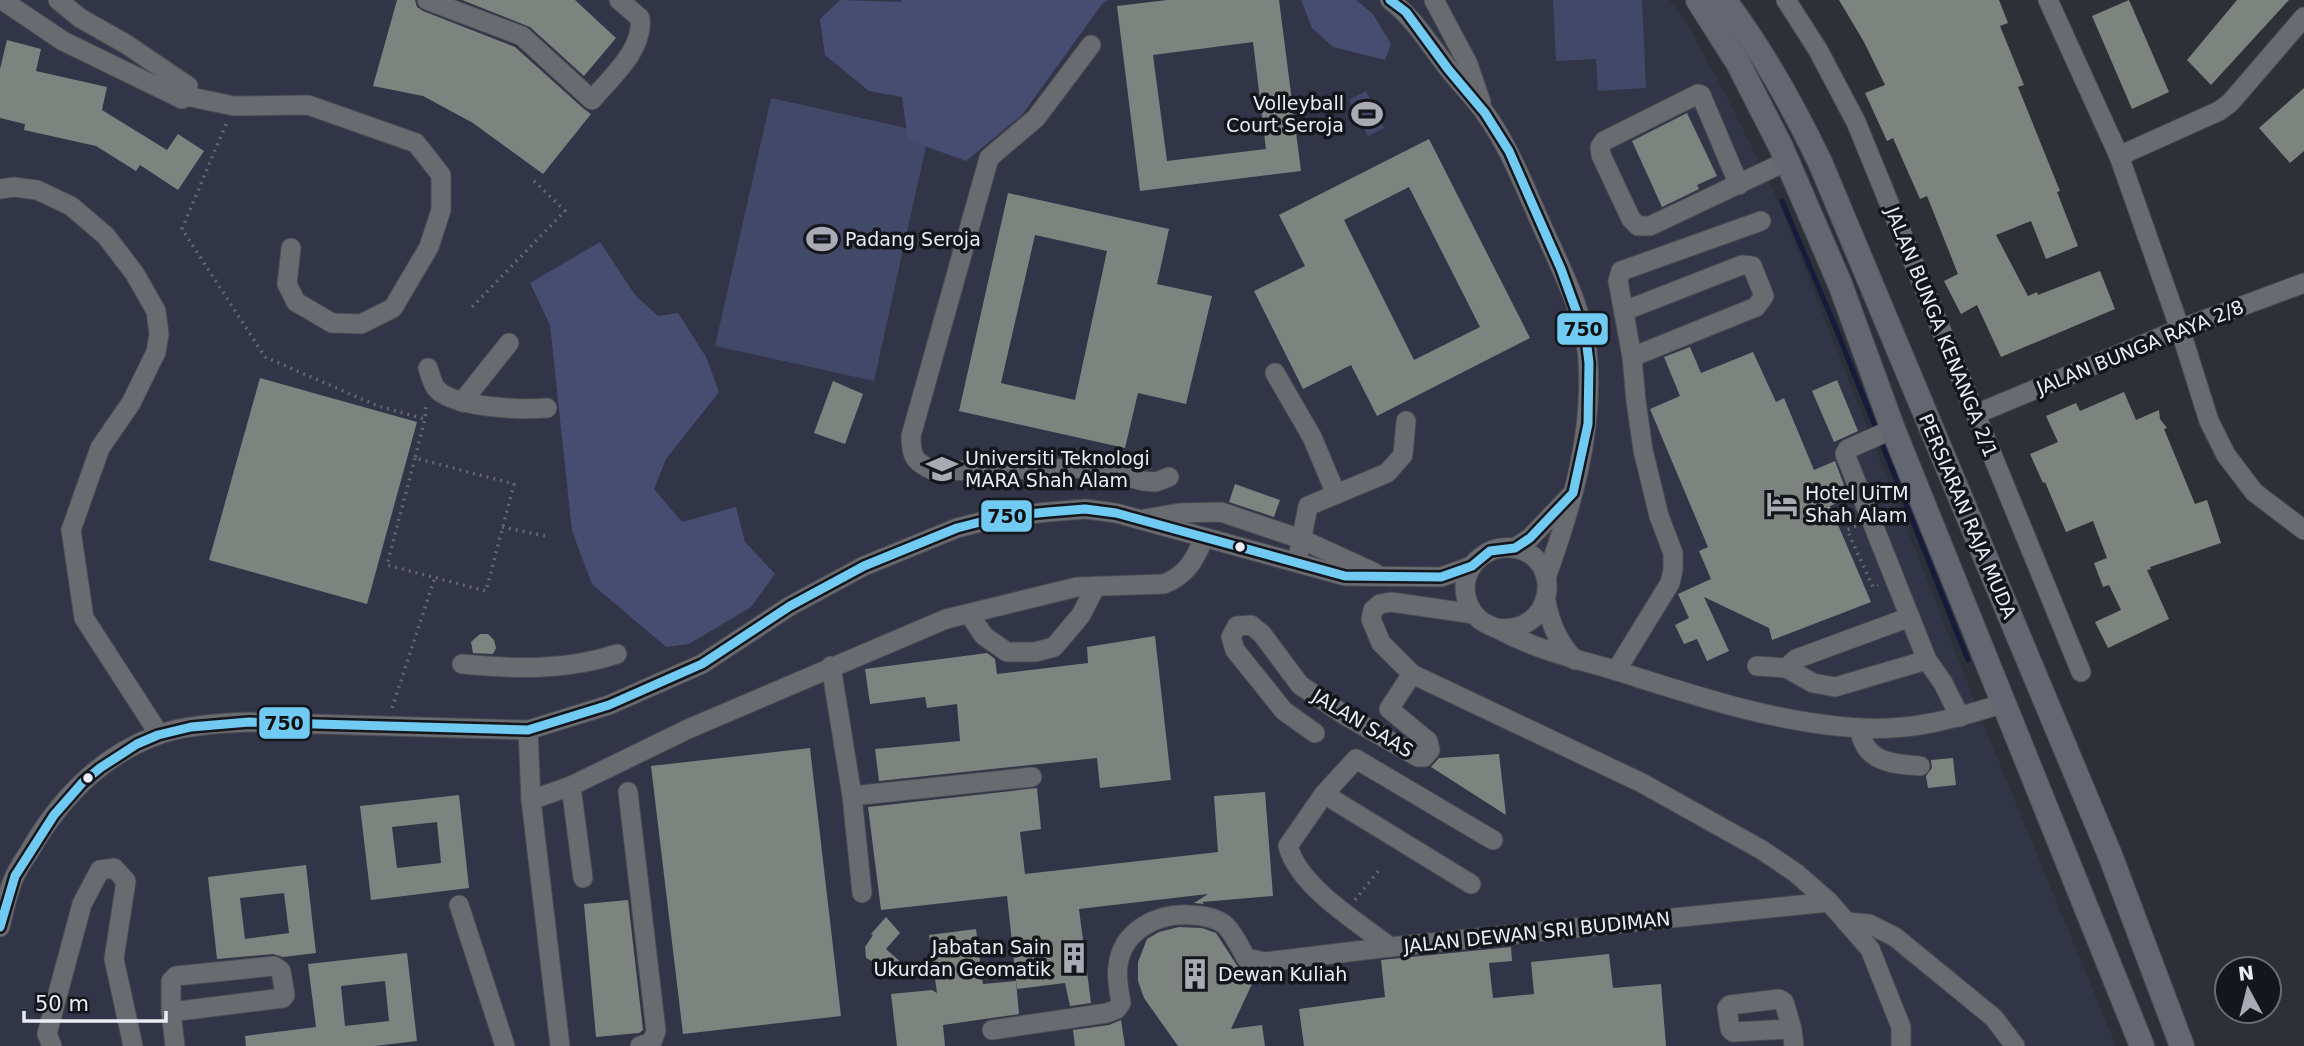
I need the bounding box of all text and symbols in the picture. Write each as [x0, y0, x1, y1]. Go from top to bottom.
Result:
place label: Volleyball Court Seroja [1226, 92, 1344, 136]
sports icon: Volleyball Court Seroja [1350, 97, 1384, 131]
street label: JALAN BUNGA KENANGA 2/1 [1881, 203, 2002, 460]
sports icon: Padang Seroja [805, 222, 839, 256]
place label: Padang Seroja [845, 228, 981, 250]
street label: JALAN BUNGA RAYA 2/8 [2032, 295, 2247, 399]
line badge: 750 [1556, 312, 1609, 346]
text: 750 [1563, 318, 1603, 340]
street label: PERSIARAN RAJA MUDA [1915, 410, 2021, 622]
place label: Universiti Teknologi MARA Shah Alam [965, 447, 1150, 491]
school or university icon: Universiti Teknologi MARA Shah Alam [925, 452, 959, 486]
place label: Hotel UiTM Shah Alam [1805, 482, 1909, 526]
hotel icon: Hotel UiTM Shah Alam [1765, 487, 1799, 521]
line badge: 750 [980, 499, 1033, 533]
text: 750 [987, 505, 1027, 527]
unlabelled marker [1233, 540, 1247, 554]
street label: JALAN SAAS [1308, 684, 1417, 762]
line badge: 750 [258, 706, 311, 740]
text: 750 [264, 712, 304, 734]
unlabelled marker [81, 771, 95, 785]
street label: JALAN DEWAN SRI BUDIMAN [1402, 907, 1671, 957]
place label: Jabatan Sain Ukurdan Geomatik [873, 936, 1051, 980]
building icon: Jabatan Sain Ukurdan Geomatik [1057, 941, 1091, 975]
north arrow [2213, 955, 2283, 1025]
building icon: Dewan Kuliah [1178, 957, 1212, 991]
text: N [2237, 961, 2255, 985]
place label: Dewan Kuliah [1218, 963, 1347, 985]
scale bar [24, 979, 166, 1023]
text: 50 m [35, 992, 89, 1016]

